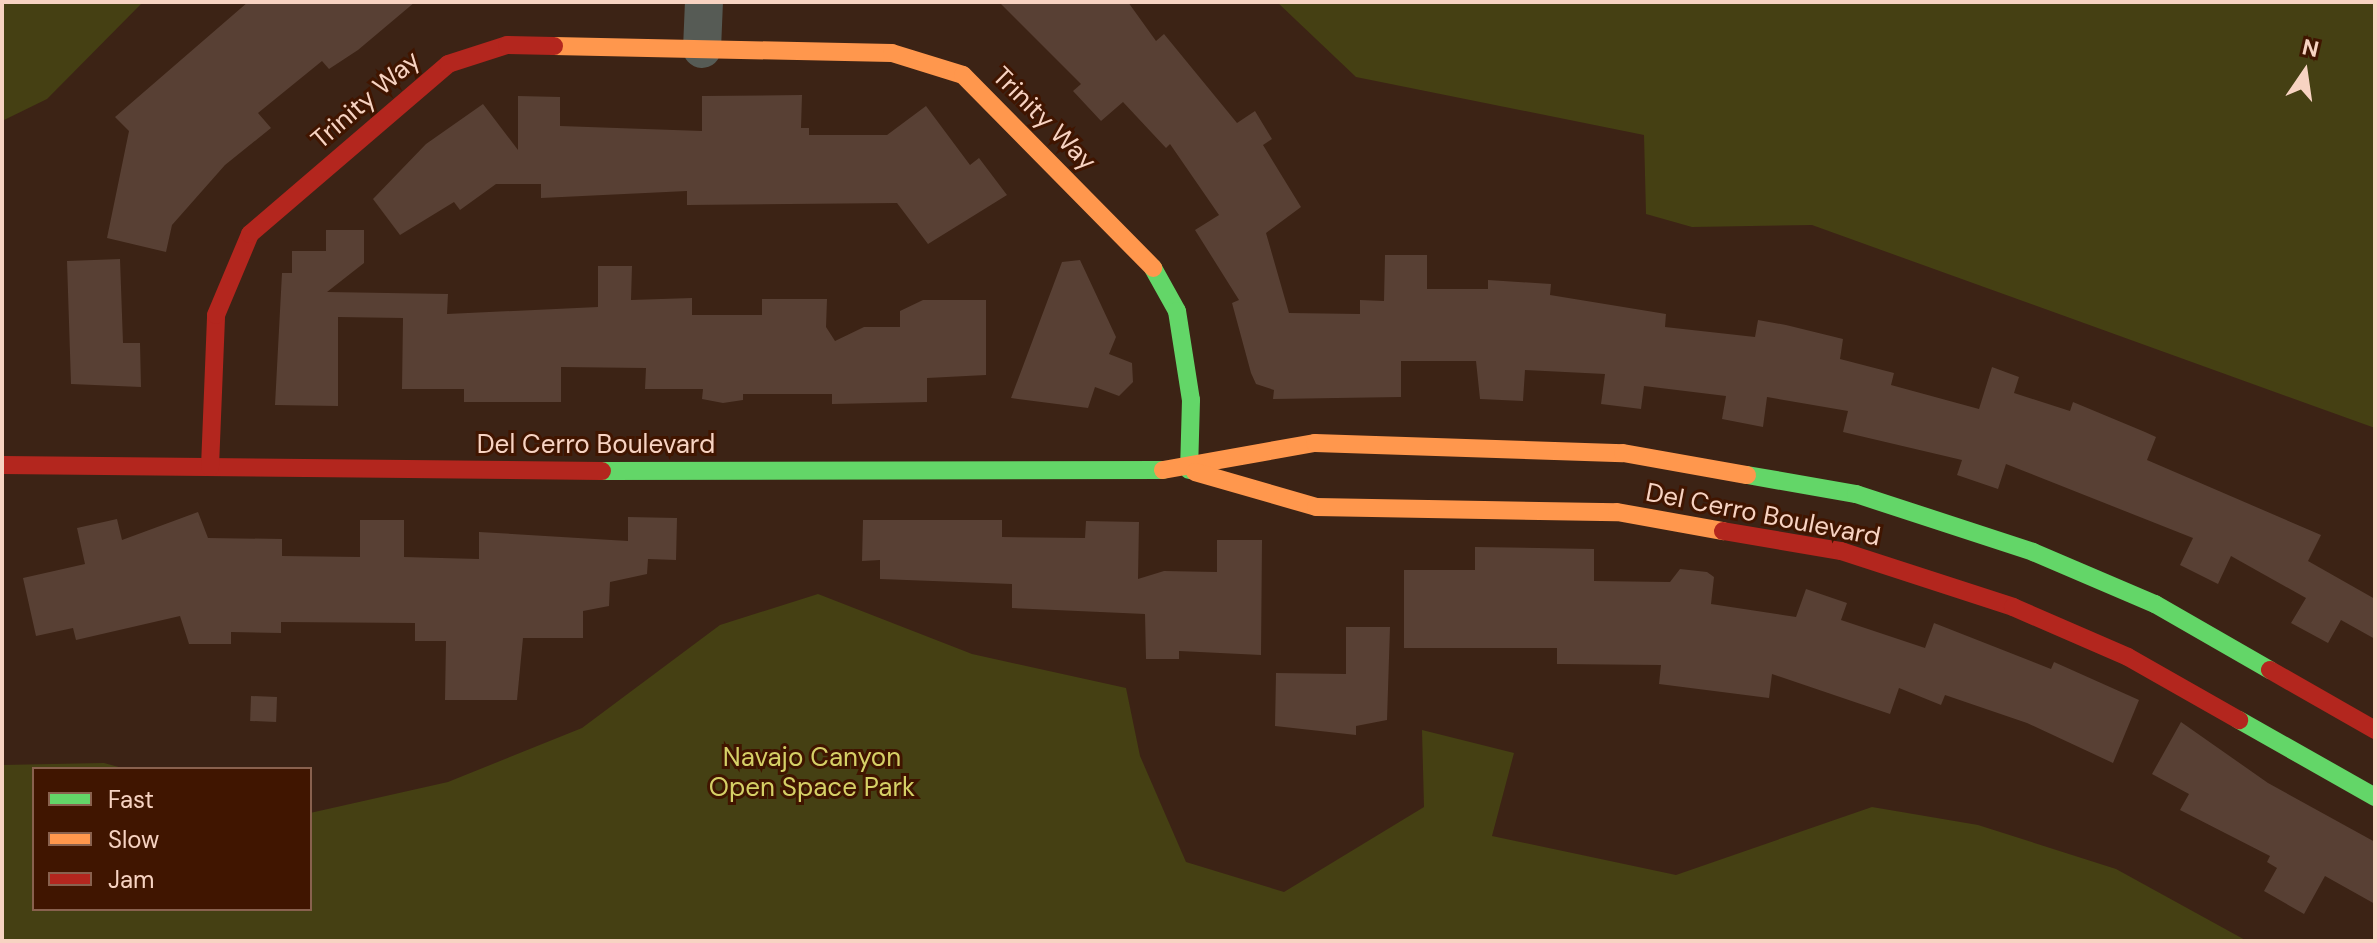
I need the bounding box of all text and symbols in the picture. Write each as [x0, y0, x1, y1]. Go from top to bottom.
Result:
north arrow [2265, 32, 2345, 112]
text: N [2299, 32, 2322, 64]
street label: Trinity Way [305, 44, 427, 156]
street label: Trinity Way [986, 61, 1102, 177]
street label: Del Cerro Boulevard [477, 429, 715, 461]
street label: Del Cerro Boulevard [1643, 477, 1883, 553]
park label: Navajo Canyon Open Space Park [709, 742, 915, 804]
legend [32, 767, 312, 911]
text: Fast [108, 784, 154, 815]
text: Slow [108, 824, 159, 855]
text: Jam [108, 864, 154, 895]

